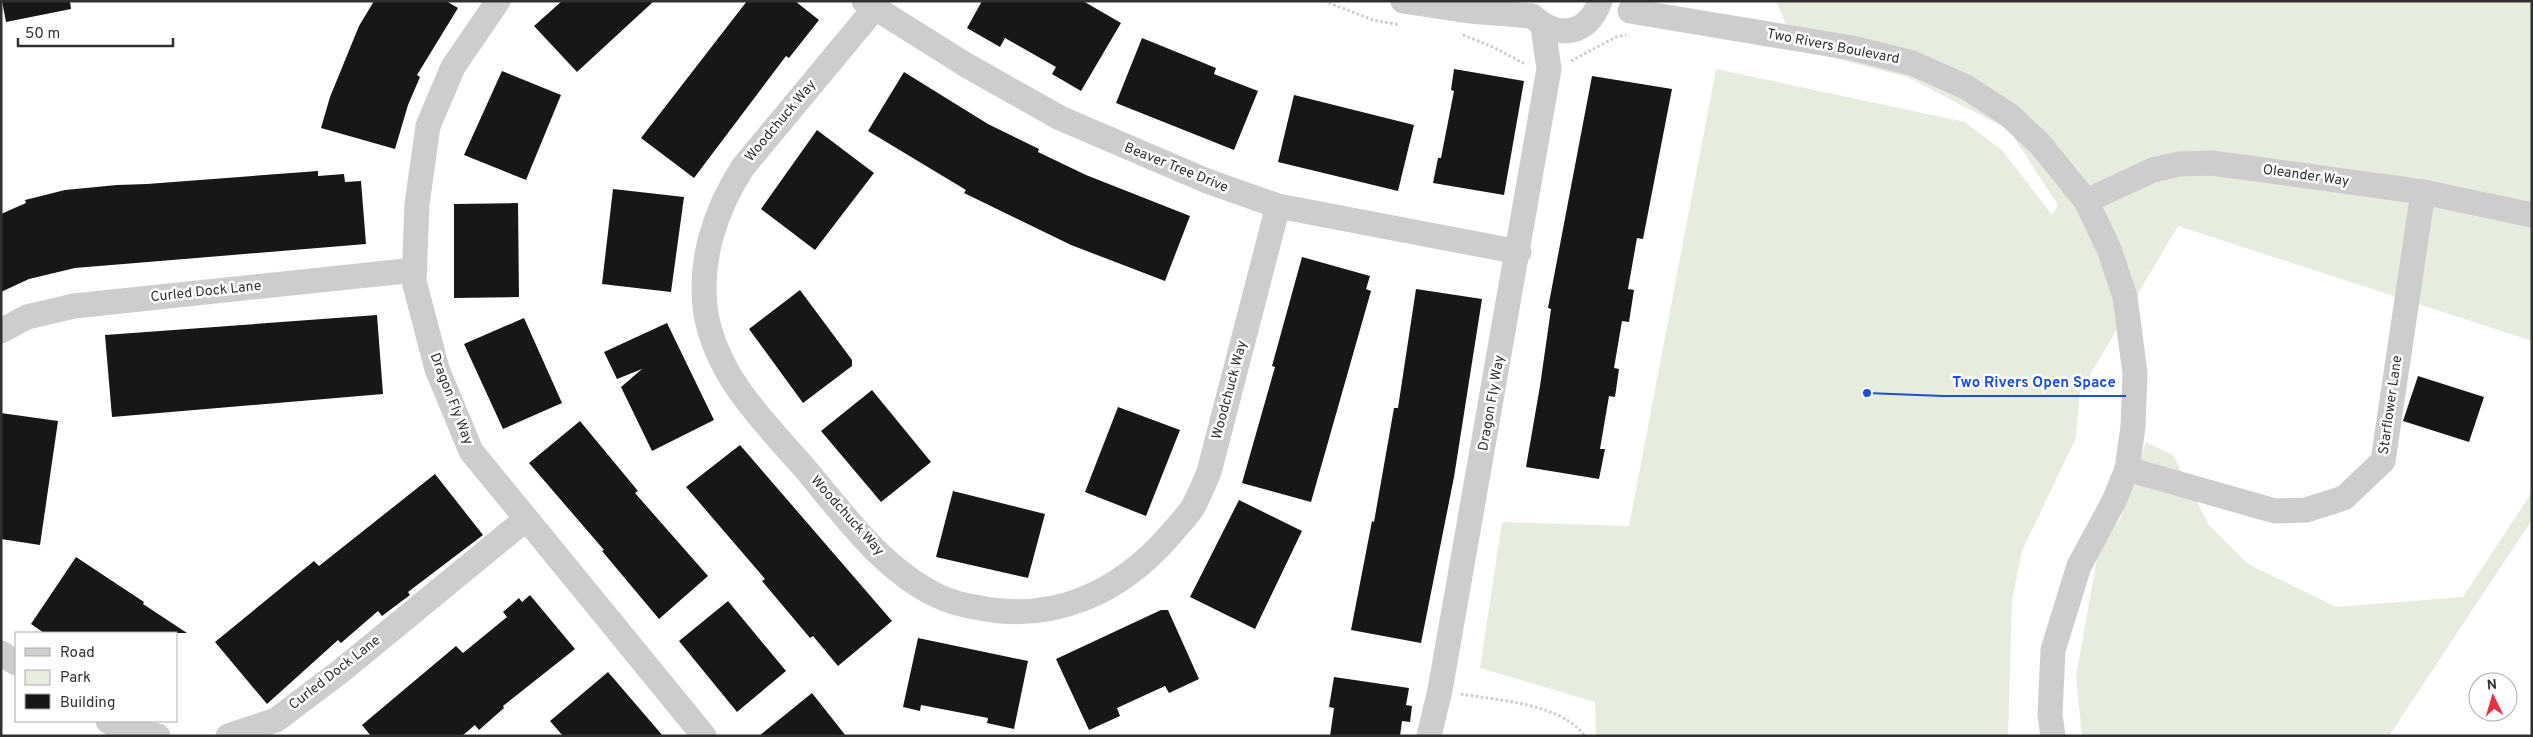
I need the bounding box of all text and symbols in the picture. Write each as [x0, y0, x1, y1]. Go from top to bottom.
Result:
scale bar [18, 15, 172, 47]
text: 50 m [25, 25, 60, 44]
street label: Two Rivers Boulevard [1765, 26, 1901, 68]
street label: Woodchuck Way [742, 77, 820, 165]
street label: Beaver Tree Drive [1121, 139, 1231, 197]
street label: Oleander Way [2262, 162, 2350, 190]
street label: Curled Dock Lane [150, 278, 262, 306]
street label: Woodchuck Way [1209, 339, 1251, 441]
street label: Dragon Fly Way [426, 351, 476, 447]
street label: Dragon Fly Way [1475, 354, 1509, 452]
street label: Starflower Lane [2376, 354, 2406, 456]
callout: Two Rivers Open Space [1943, 366, 2126, 396]
text: Two Rivers Open Space [1952, 374, 2116, 393]
street label: Woodchuck Way [807, 473, 887, 559]
legend [15, 632, 178, 722]
street label: Curled Dock Lane [286, 632, 384, 714]
text: Road [60, 644, 95, 663]
text: Park [60, 669, 91, 688]
north arrow [2468, 672, 2518, 722]
text: N [2486, 677, 2498, 694]
text: Building [60, 694, 115, 713]

